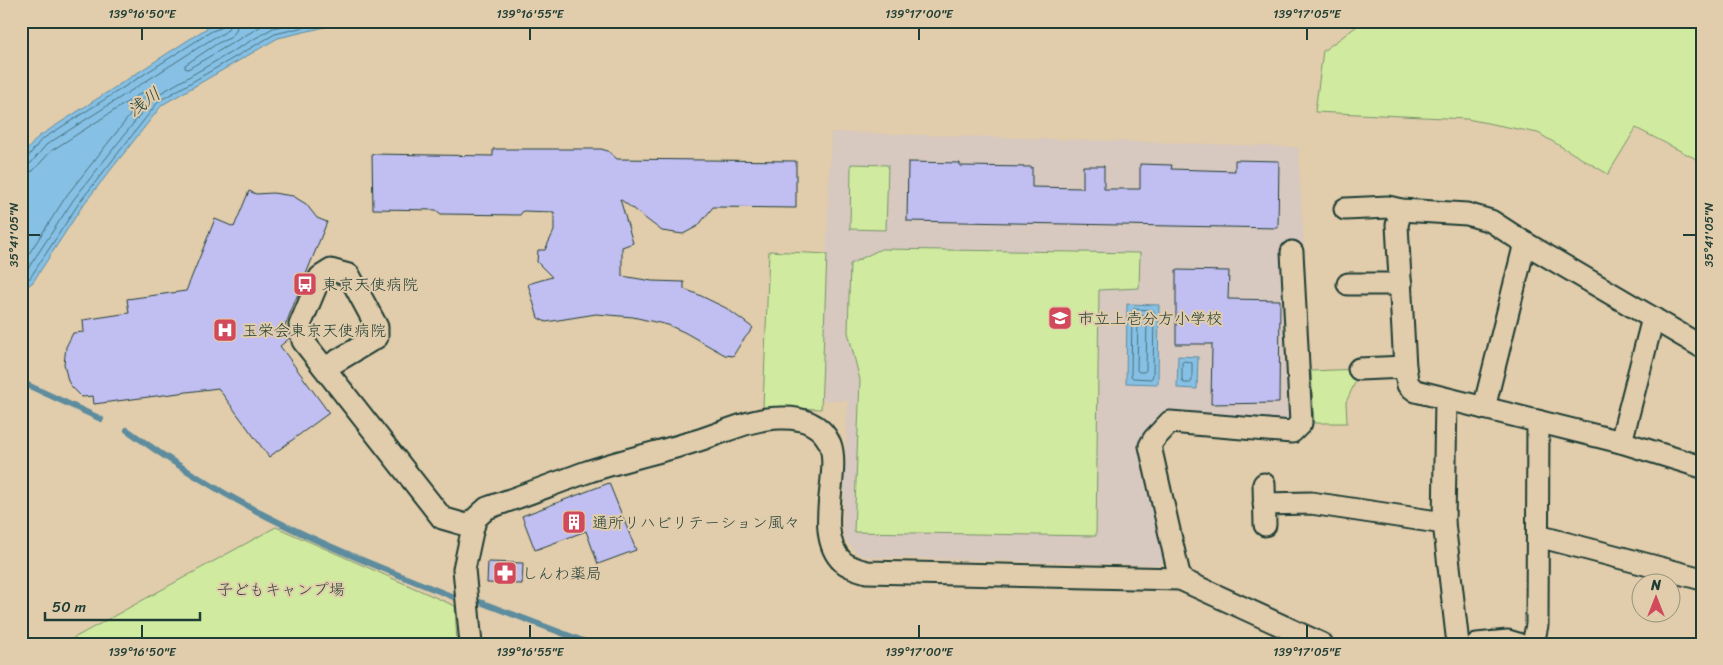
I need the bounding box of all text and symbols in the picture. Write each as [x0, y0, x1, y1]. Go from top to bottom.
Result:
text: 139°16'50"E [108, 3, 177, 25]
text: 139°16'55"E [497, 3, 565, 25]
text: 139°17'00"E [885, 3, 954, 25]
text: 139°17'05"E [1273, 3, 1342, 25]
water label: 浅川 [120, 78, 168, 126]
text: 35°41'05"N [3, 202, 25, 267]
text: 35°41'05"N [1698, 202, 1720, 267]
place label: 東京天使病院 [322, 270, 418, 299]
bus stop icon: 東京天使病院 [292, 271, 318, 297]
place label: 市立上壱分方小学校 [1078, 304, 1222, 333]
school or university icon: 市立上壱分方小学校 [1047, 305, 1073, 331]
place label: 玉栄会東京天使病院 [242, 316, 386, 345]
hospital icon: 玉栄会東京天使病院 [212, 317, 238, 343]
place label: 通所リハビリテーション風々 [592, 508, 800, 537]
building icon: 通所リハビリテーション風々 [561, 509, 587, 535]
place label: しんわ薬局 [522, 559, 602, 588]
pharmacy icon: しんわ薬局 [492, 560, 518, 586]
north arrow [1630, 572, 1680, 622]
text: N [1650, 573, 1661, 598]
park label: 子どもキャンプ場 [217, 575, 345, 604]
scale bar [45, 590, 200, 622]
text: 50 m [52, 594, 87, 620]
text: 139°16'50"E [108, 641, 177, 663]
text: 139°16'55"E [497, 641, 565, 663]
text: 139°17'00"E [885, 641, 954, 663]
text: 139°17'05"E [1273, 641, 1342, 663]

